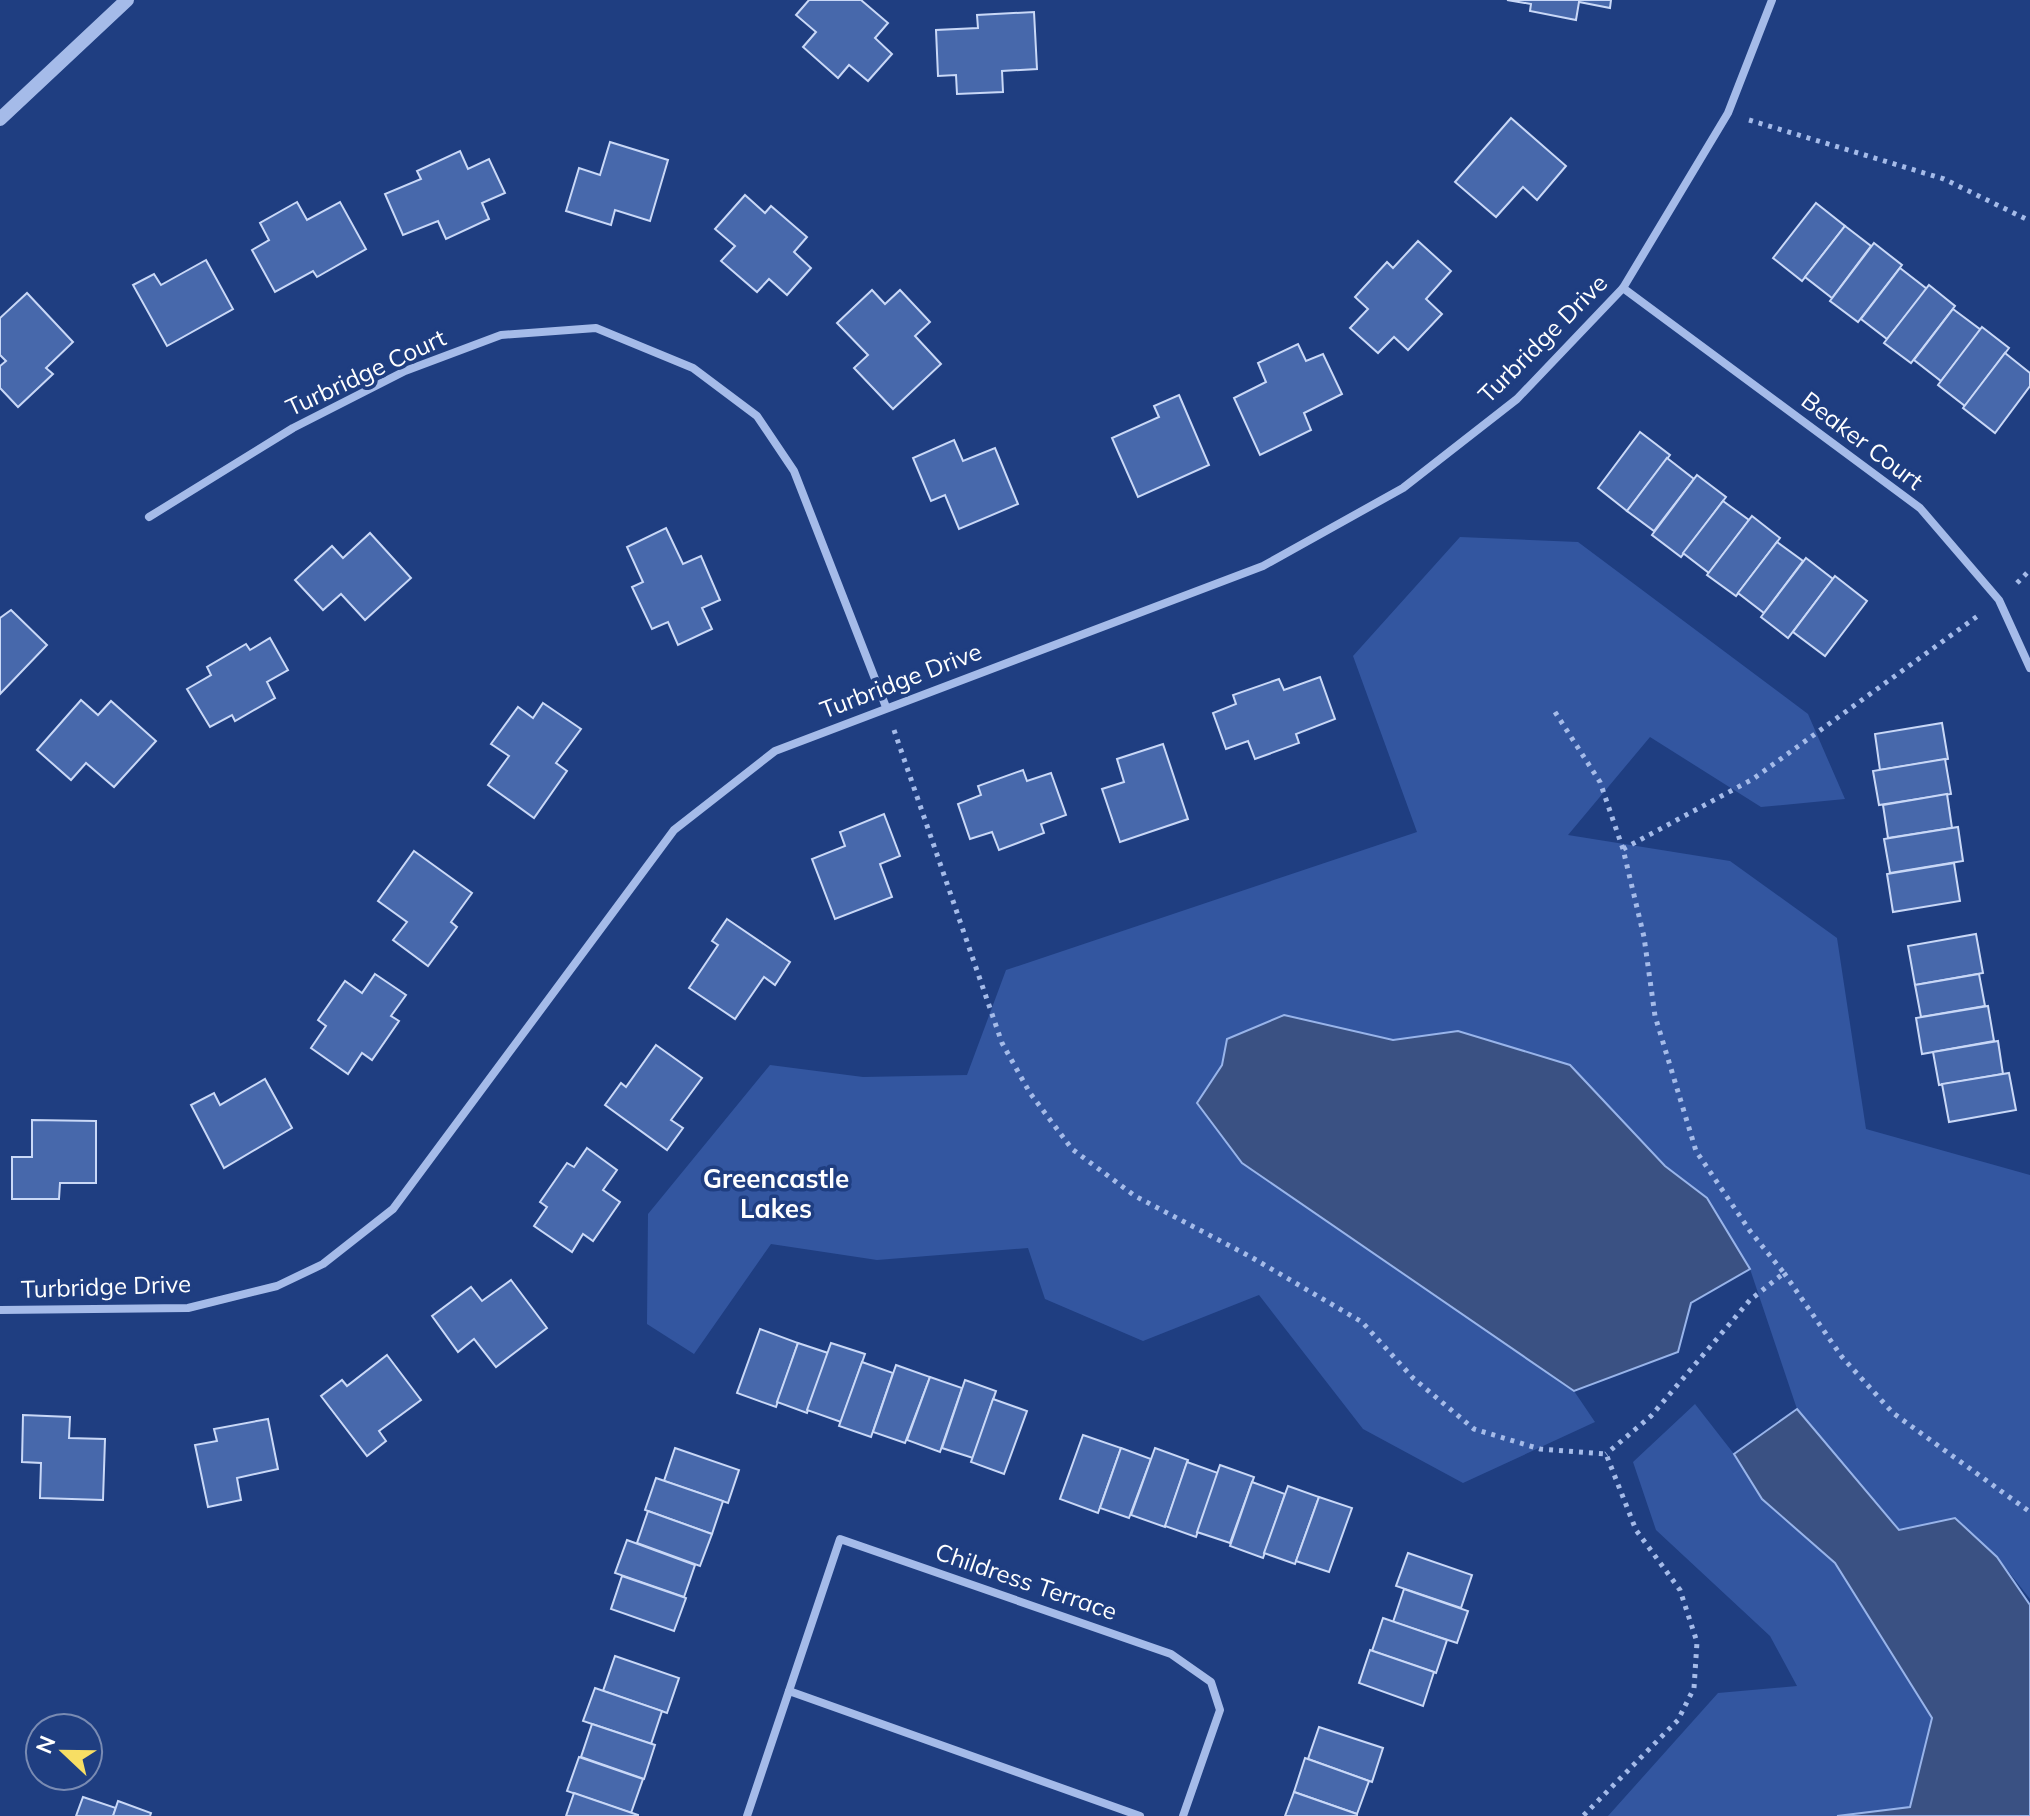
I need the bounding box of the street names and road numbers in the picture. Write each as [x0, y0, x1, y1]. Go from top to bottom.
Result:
street label: Turbridge Drive [1471, 267, 1613, 409]
street label: Turbridge Court [281, 322, 450, 422]
street label: Beaker Court [1796, 385, 1929, 496]
street label: Turbridge Drive [816, 636, 986, 725]
street label: Turbridge Drive [20, 1268, 192, 1304]
street label: Childress Terrace [932, 1536, 1121, 1626]

